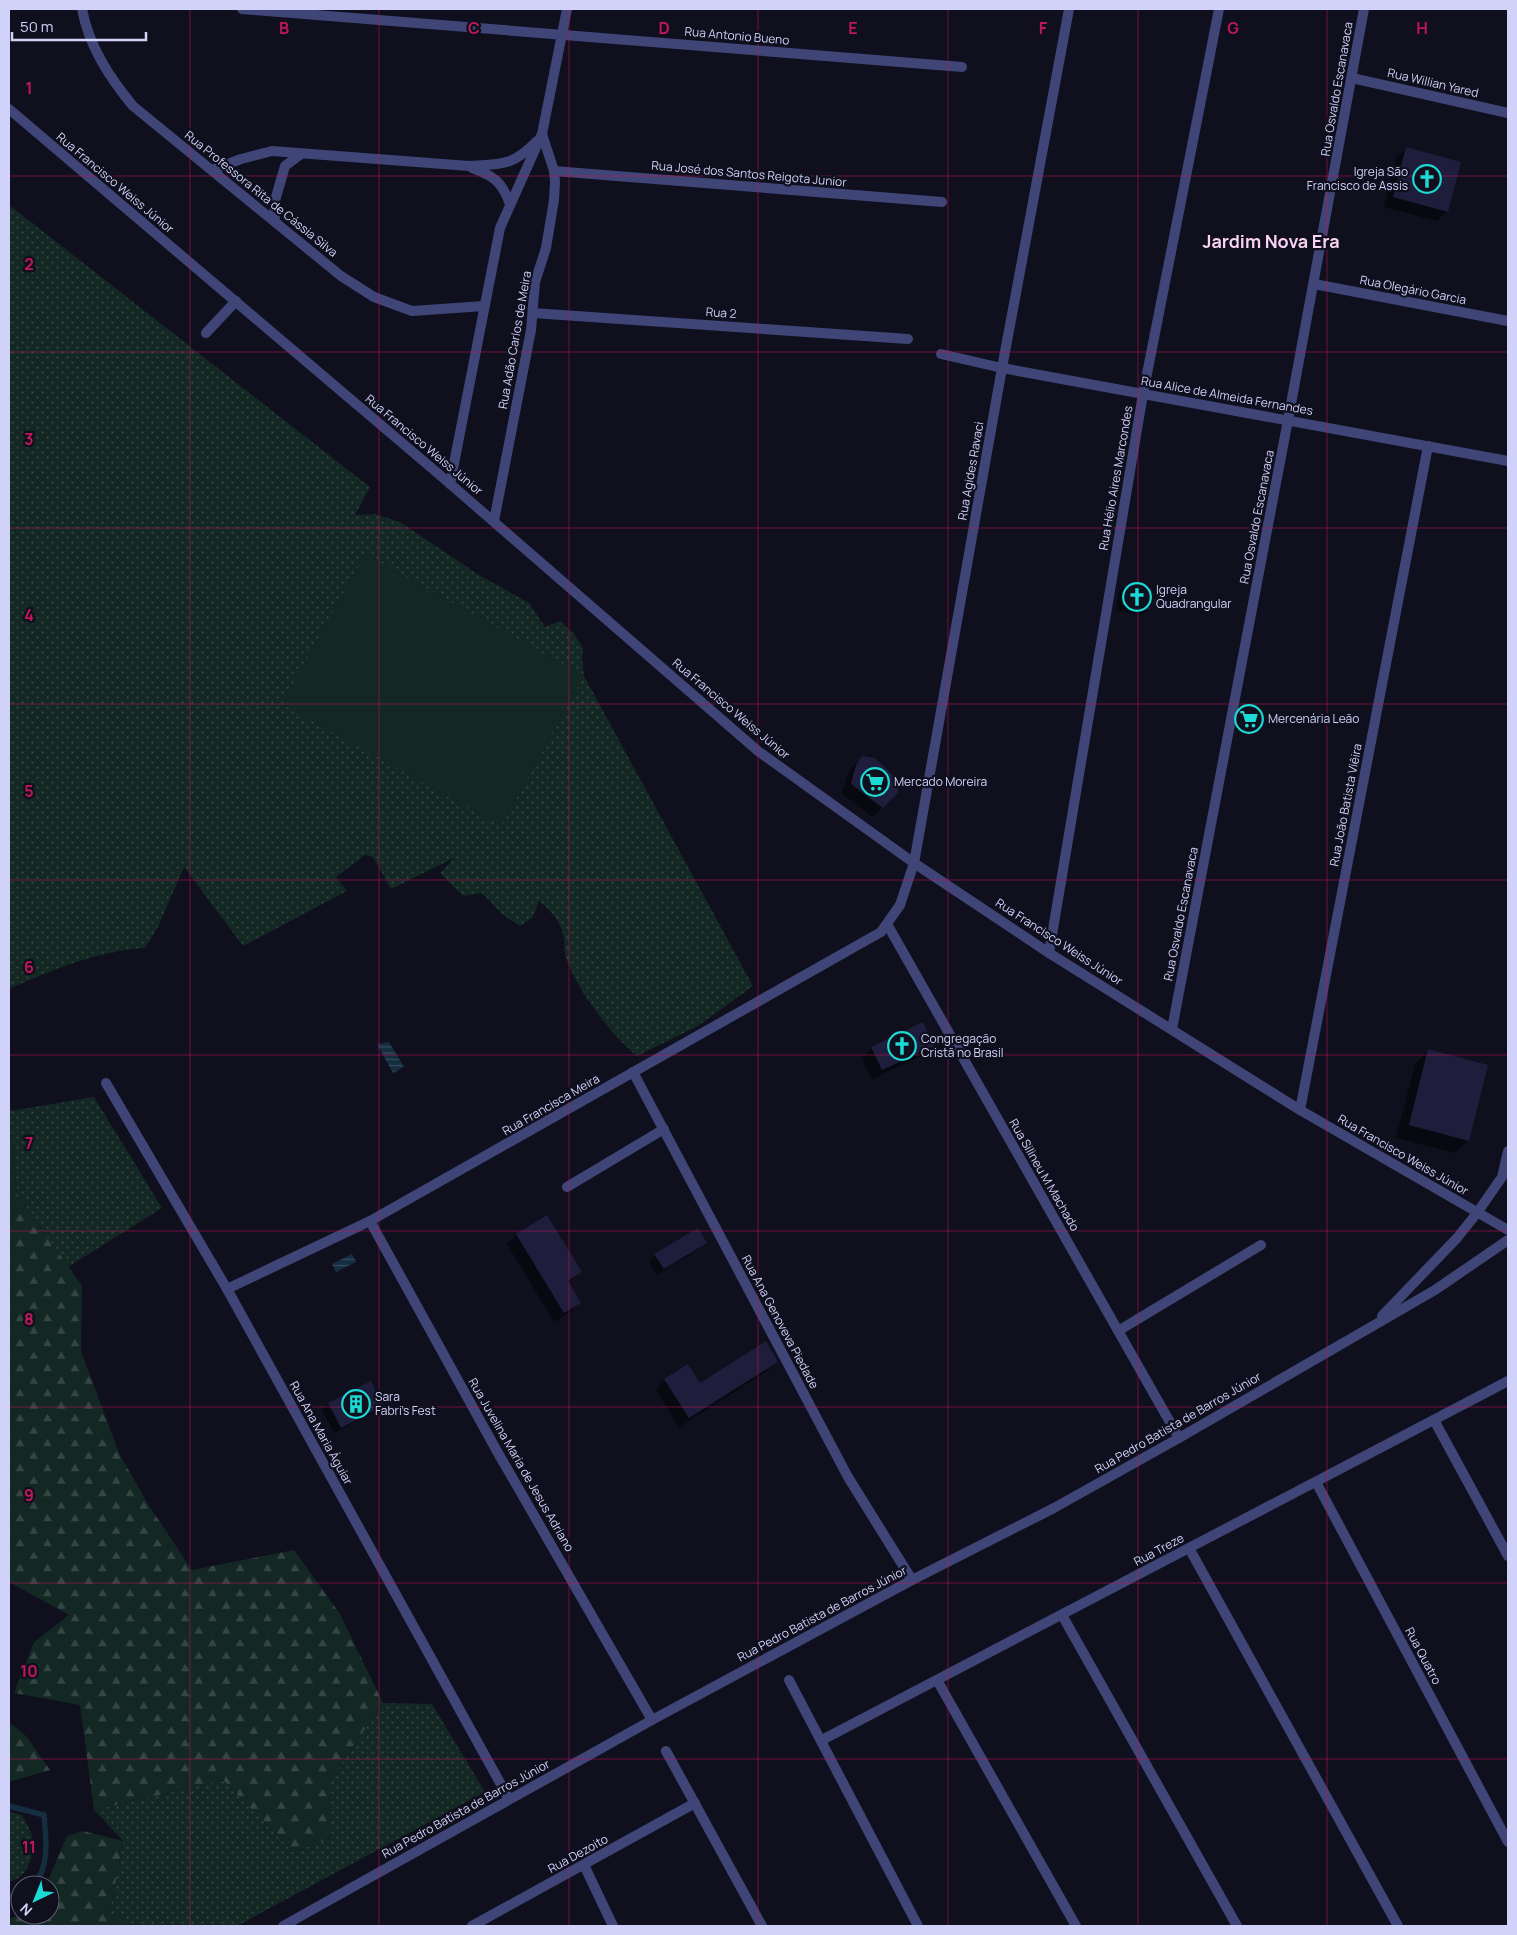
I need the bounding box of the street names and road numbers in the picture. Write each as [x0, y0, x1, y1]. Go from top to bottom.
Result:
street label: Rua Osvaldo Escanavaca [1316, 20, 1357, 157]
street label: Rua Antonio Bueno [684, 22, 790, 49]
street label: Rua Willian Yared [1386, 64, 1480, 101]
street label: Rua Professora Rita de Cássia Silva [181, 127, 341, 261]
street label: Rua Francisco Weiss Júnior [53, 128, 178, 237]
street label: Rua José dos Santos Reigota Junior [651, 156, 848, 191]
street label: Rua Adão Carlos de Meira [494, 270, 535, 410]
street label: Rua Olegário Garcia [1359, 271, 1468, 308]
street label: Rua 2 [705, 303, 737, 322]
street label: Rua Alice de Almeida Fernandes [1140, 372, 1314, 419]
street label: Rua Francisco Weiss Júnior [362, 390, 487, 499]
street label: Rua Hélio Aires Marcondes [1094, 404, 1137, 552]
street label: Rua Agides Ravaci [953, 420, 988, 522]
street label: Rua Osvaldo Escanavaca [1235, 449, 1278, 585]
street label: Rua Francisco Weiss Júnior [669, 654, 794, 763]
street label: Rua João Batista Viêira [1325, 742, 1366, 868]
street label: Rua Osvaldo Escanavaca [1159, 846, 1202, 982]
street label: Rua Francisco Weiss Júnior [992, 894, 1127, 990]
street label: Rua Francisca Meira [499, 1070, 602, 1139]
street label: Rua Francisco Weiss Júnior [1335, 1110, 1472, 1199]
street label: Rua Silineu M Machado [1005, 1115, 1084, 1234]
street label: Rua Ana Genoveva Piedade [738, 1252, 823, 1392]
street label: Rua Pedro Batista de Barros Júnior [1091, 1368, 1265, 1477]
street label: Rua Juvelina Maria de Jesus Adriano [465, 1375, 578, 1555]
street label: Rua Ana Maria Águiar [286, 1378, 357, 1488]
street label: Rua Treze [1131, 1529, 1187, 1570]
street label: Rua Pedro Batista de Barros Júnior [734, 1561, 910, 1666]
street label: Rua Quatro [1401, 1624, 1446, 1687]
street label: Rua Pedro Batista de Barros Júnior [379, 1755, 553, 1862]
street label: Rua Dezoito [545, 1830, 611, 1877]

